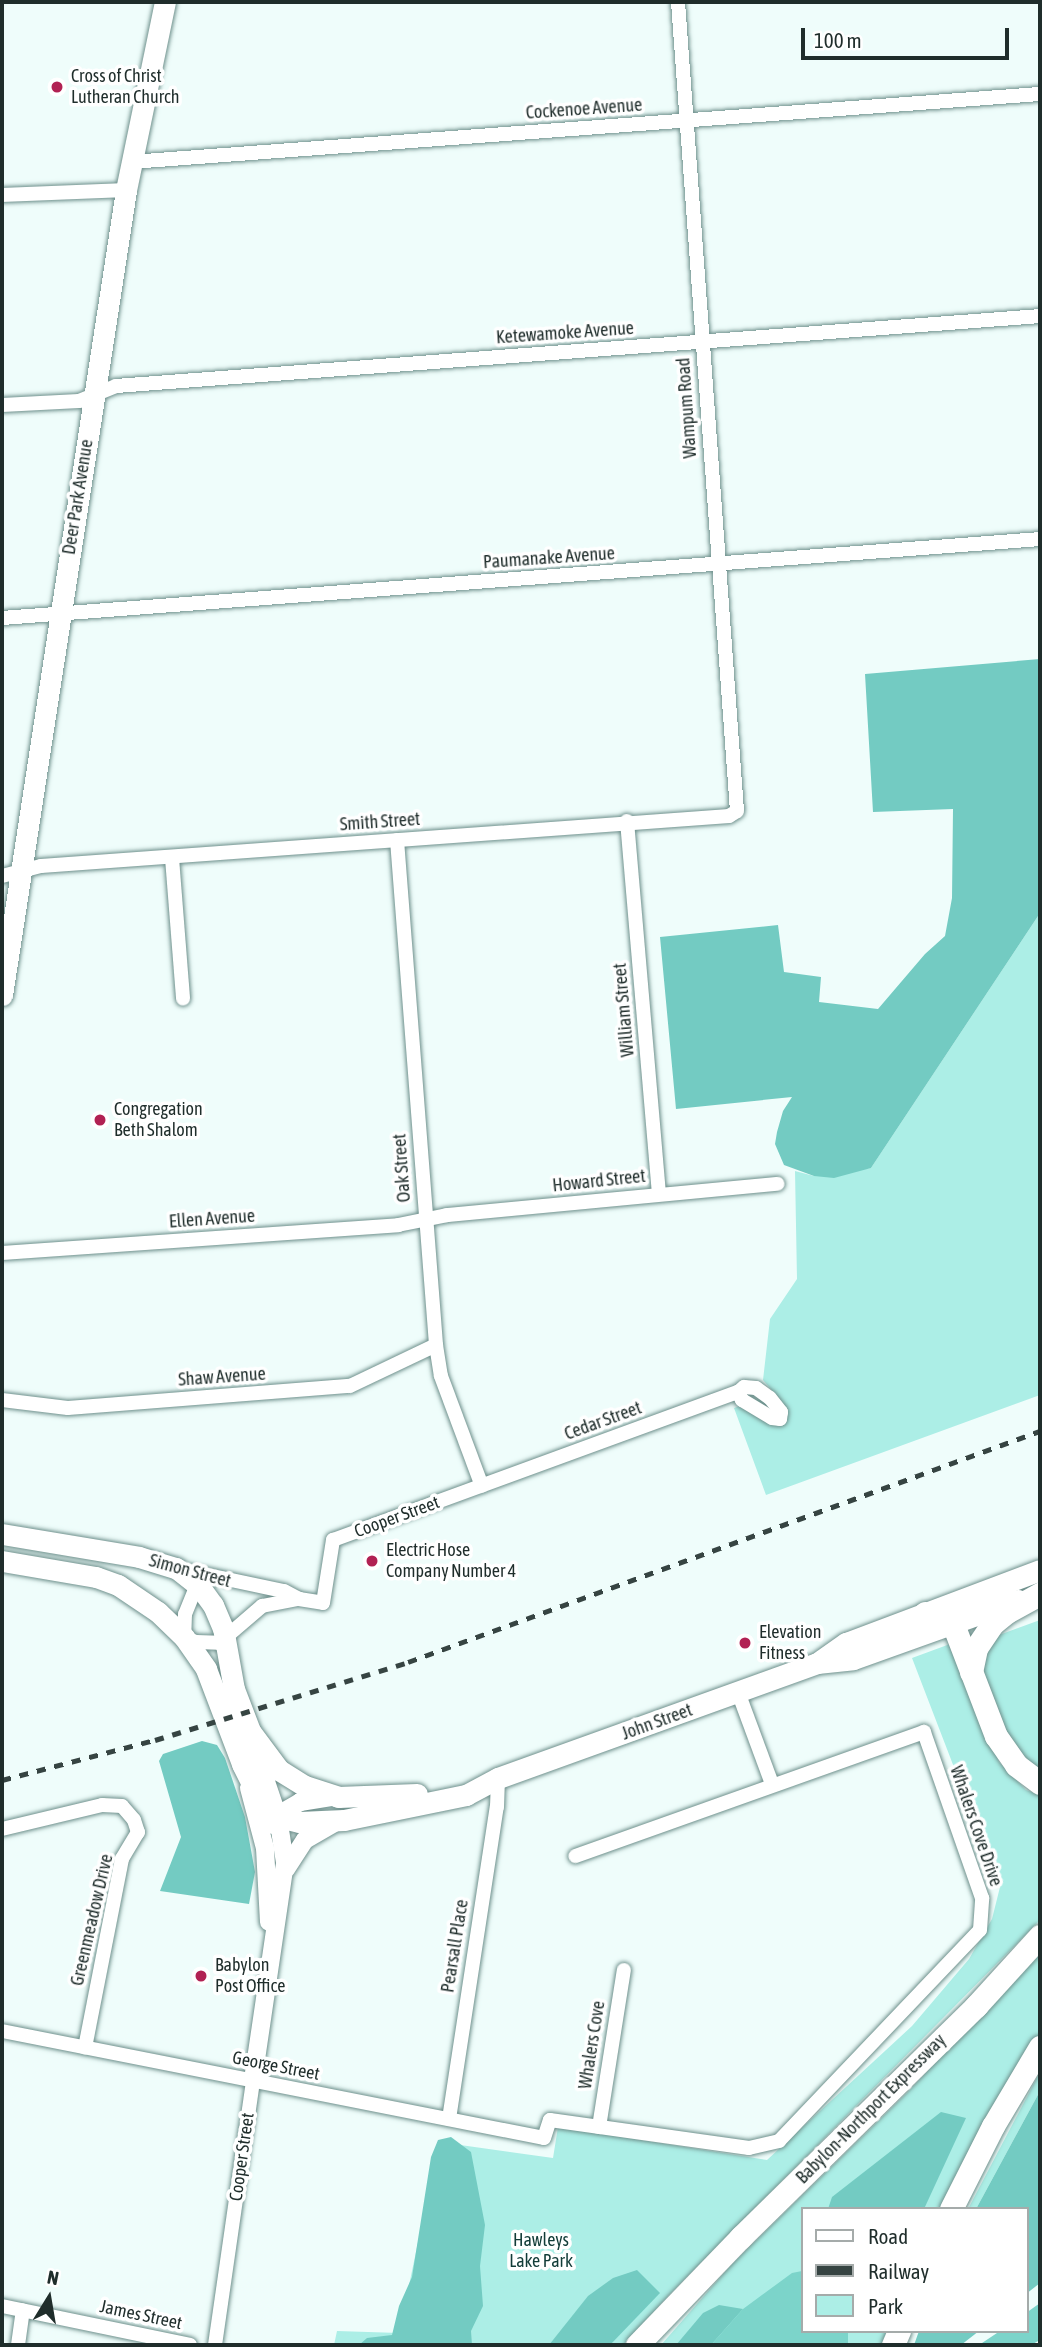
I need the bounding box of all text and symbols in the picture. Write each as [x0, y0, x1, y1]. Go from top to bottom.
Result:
scale bar [804, 14, 1012, 58]
text: 100 m [814, 28, 862, 52]
place label: Cross of Christ Lutheran Church [71, 66, 179, 108]
marker: Cross of Christ Lutheran Church [49, 79, 65, 95]
street label: Cockenoe Avenue [525, 94, 643, 124]
street label: Ketewamoke Avenue [495, 317, 635, 349]
street label: Wampum Road [673, 357, 701, 459]
street label: Deer Park Avenue [58, 438, 98, 556]
street label: Paumanake Avenue [482, 543, 616, 573]
street label: Smith Street [339, 808, 421, 836]
street label: William Street [609, 962, 639, 1058]
place label: Congregation Beth Shalom [114, 1099, 203, 1142]
marker: Congregation Beth Shalom [92, 1112, 108, 1128]
street label: Oak Street [389, 1133, 415, 1203]
street label: Howard Street [551, 1165, 647, 1197]
street label: Ellen Avenue [168, 1205, 256, 1233]
street label: Shaw Avenue [178, 1363, 266, 1391]
street label: Cedar Street [562, 1397, 644, 1445]
street label: Cooper Street [351, 1492, 443, 1542]
place label: Electric Hose Company Number 4 [386, 1540, 516, 1582]
street label: Simon Street [147, 1550, 233, 1592]
marker: Electric Hose Company Number 4 [364, 1553, 380, 1569]
place label: Elevation Fitness [759, 1622, 821, 1664]
marker: Elevation Fitness [737, 1635, 753, 1651]
street label: John Street [619, 1699, 695, 1745]
street label: Whalers Cove Drive [945, 1763, 1007, 1889]
street label: Greenmeadow Drive [66, 1852, 118, 1988]
street label: Pearsall Place [437, 1898, 473, 1994]
place label: Babylon Post Office [215, 1955, 285, 1997]
marker: Babylon Post Office [193, 1968, 209, 1984]
street label: Whalers Cove [574, 1999, 610, 2091]
street label: Babylon-Northport Expressway [792, 2030, 950, 2188]
street label: George Street [231, 2047, 321, 2085]
street label: Cooper Street [225, 2111, 259, 2203]
legend [800, 2207, 1028, 2333]
text: Road [868, 2224, 908, 2248]
park label: Hawleys Lake Park [509, 2230, 573, 2272]
text: Railway [868, 2259, 929, 2283]
north arrow [14, 2263, 84, 2333]
text: N [45, 2266, 61, 2289]
text: Park [868, 2294, 903, 2318]
street label: James Street [98, 2296, 184, 2334]

